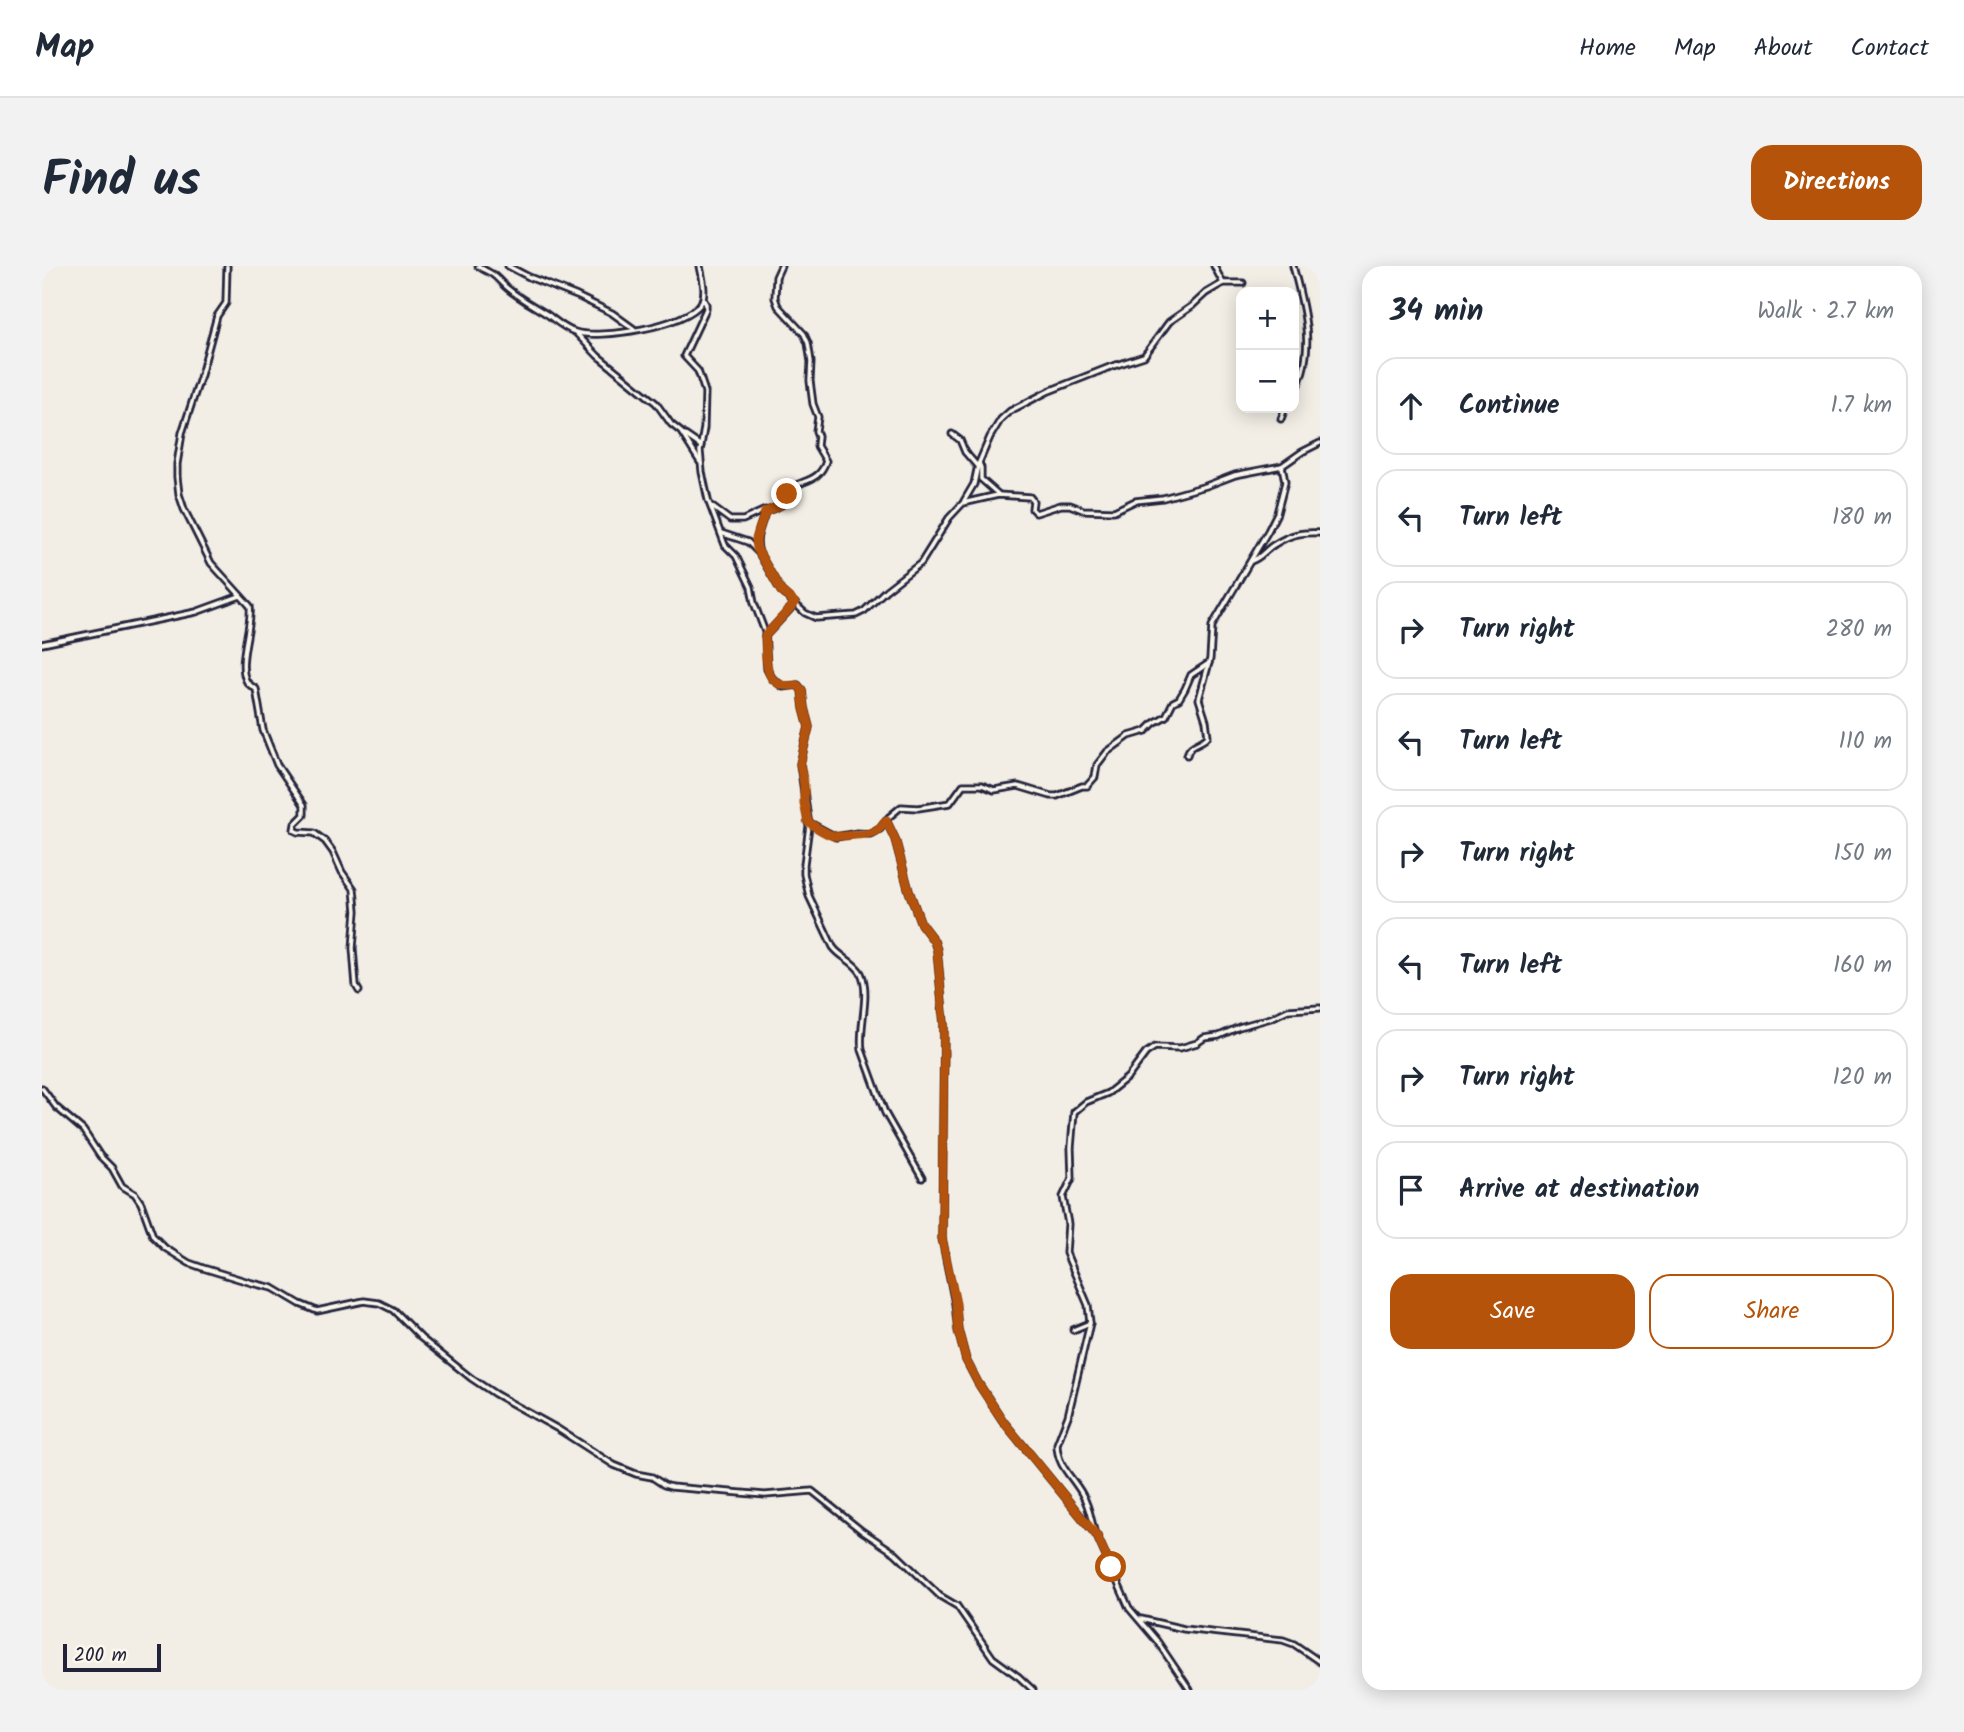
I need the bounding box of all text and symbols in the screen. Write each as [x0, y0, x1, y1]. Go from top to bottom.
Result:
text: Map [35, 22, 95, 75]
text: Home [1579, 29, 1636, 68]
text: Map [1674, 29, 1716, 68]
text: About [1754, 29, 1812, 68]
text: Contact [1850, 29, 1929, 68]
text: Find us [42, 143, 200, 221]
button: Directions [1751, 145, 1922, 220]
map controls [1236, 287, 1299, 413]
button: + [1236, 287, 1299, 350]
text: 34 min [1390, 288, 1483, 336]
text: Walk · 2.7 km [1757, 294, 1894, 330]
button: − [1236, 350, 1299, 413]
text: Continue [1459, 385, 1560, 427]
icon: ahead [1392, 387, 1430, 425]
text: 1.7 km [1830, 388, 1892, 424]
route end [771, 478, 802, 509]
text: Turn left [1459, 497, 1562, 539]
icon: left [1392, 499, 1430, 537]
text: 180 m [1832, 500, 1892, 536]
text: Turn right [1459, 609, 1575, 651]
icon: right [1392, 611, 1430, 649]
text: 280 m [1826, 612, 1892, 648]
text: Turn left [1459, 721, 1562, 763]
icon: left [1392, 723, 1430, 761]
text: 110 m [1839, 724, 1892, 760]
text: Turn right [1459, 833, 1575, 875]
icon: right [1392, 835, 1430, 873]
text: 150 m [1833, 836, 1892, 872]
text: Turn left [1459, 945, 1562, 987]
icon: left [1392, 947, 1430, 985]
text: 160 m [1833, 948, 1892, 984]
text: Turn right [1459, 1057, 1575, 1099]
icon: right [1392, 1059, 1430, 1097]
text: 120 m [1832, 1060, 1892, 1096]
text: Arrive at destination [1459, 1169, 1699, 1211]
icon: arrive [1392, 1171, 1430, 1209]
button: Save [1390, 1274, 1635, 1349]
button: Share [1649, 1274, 1894, 1349]
route start [1095, 1551, 1126, 1582]
scale bar [63, 1641, 161, 1673]
text: 200 m [74, 1641, 127, 1671]

